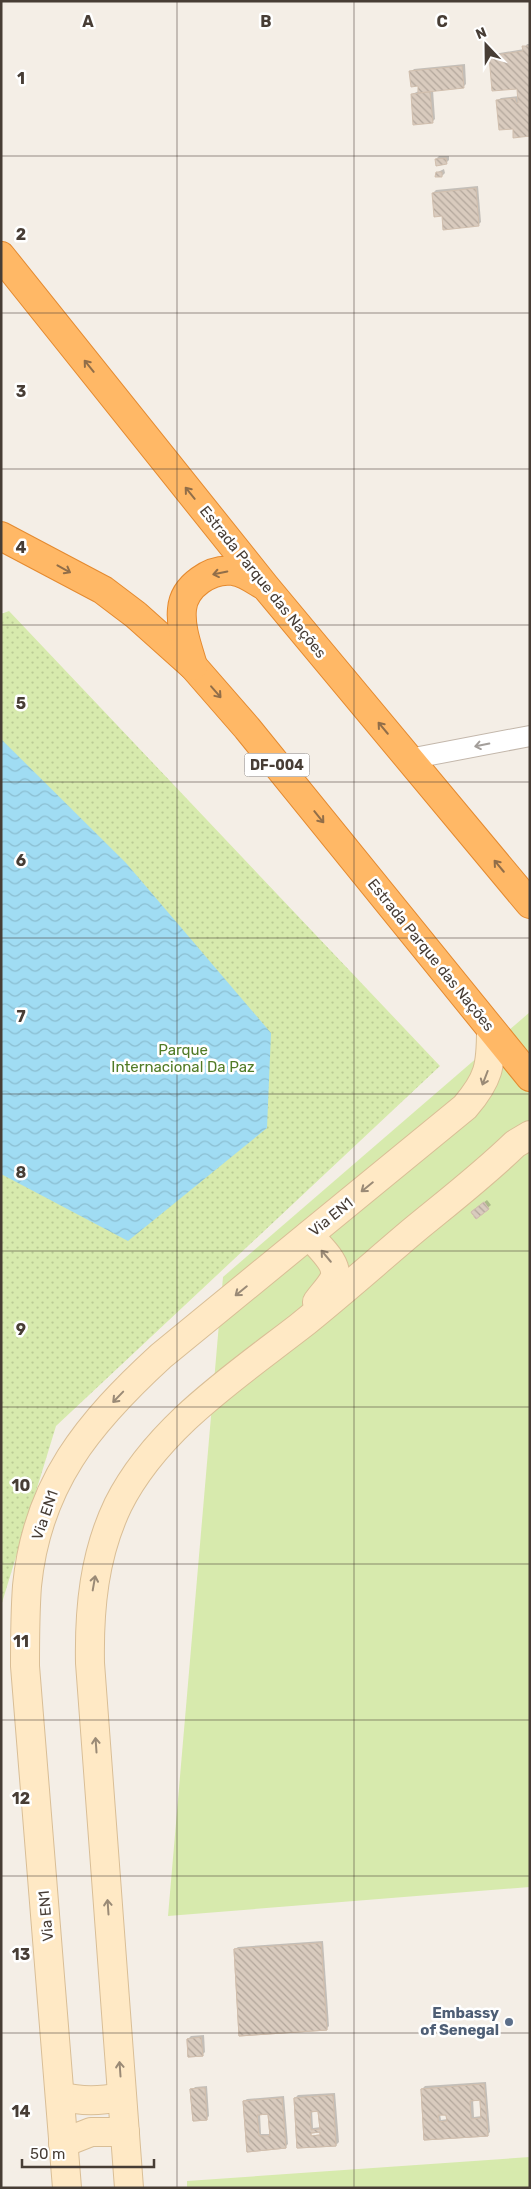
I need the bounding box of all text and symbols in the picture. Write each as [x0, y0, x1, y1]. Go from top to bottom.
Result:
text: A [82, 12, 94, 31]
text: B [260, 12, 272, 31]
text: C [436, 12, 448, 31]
north arrow [461, 20, 511, 70]
text: N [473, 24, 489, 43]
text: 1 [17, 69, 25, 88]
text: 2 [16, 225, 26, 244]
one-way arrow [84, 360, 95, 373]
text: 3 [16, 382, 26, 401]
one-way arrow [185, 487, 196, 500]
street label: Estrada Parque das Nações [196, 502, 330, 662]
text: 4 [16, 538, 27, 557]
one-way arrow [56, 564, 70, 574]
one-way arrow [212, 568, 228, 578]
one-way arrow [210, 685, 221, 698]
text: 5 [16, 694, 26, 713]
one-way arrow [378, 722, 389, 735]
one-way arrow [474, 741, 490, 750]
road number: DF-004 [244, 754, 310, 776]
one-way arrow [314, 811, 325, 824]
text: 6 [16, 851, 26, 870]
one-way arrow [493, 860, 504, 873]
street label: Estrada Parque das Nações [364, 875, 498, 1035]
text: 7 [16, 1007, 26, 1026]
park label: Parque Internacional Da Paz [111, 1041, 255, 1076]
one-way arrow [480, 1070, 489, 1085]
text: 8 [16, 1163, 27, 1182]
one-way arrow [360, 1182, 373, 1193]
street label: Via EN1 [305, 1194, 357, 1240]
one-way arrow [321, 1250, 332, 1263]
one-way arrow [235, 1285, 248, 1296]
text: 9 [16, 1320, 26, 1339]
one-way arrow [112, 1391, 124, 1403]
text: 10 [12, 1476, 31, 1495]
street label: Via EN1 [28, 1488, 62, 1542]
one-way arrow [89, 1576, 99, 1592]
text: 11 [13, 1632, 29, 1651]
one-way arrow [91, 1738, 100, 1754]
text: 12 [12, 1789, 30, 1808]
street label: Via EN1 [35, 1890, 57, 1942]
one-way arrow [103, 1900, 112, 1916]
text: 13 [12, 1945, 30, 1964]
place label: Embassy of Senegal [420, 2004, 499, 2039]
marker: Embassy of Senegal [503, 2016, 515, 2028]
one-way arrow [115, 2062, 124, 2078]
text: 14 [12, 2102, 31, 2121]
scale bar [22, 2136, 155, 2168]
text: 50 m [30, 2145, 65, 2163]

